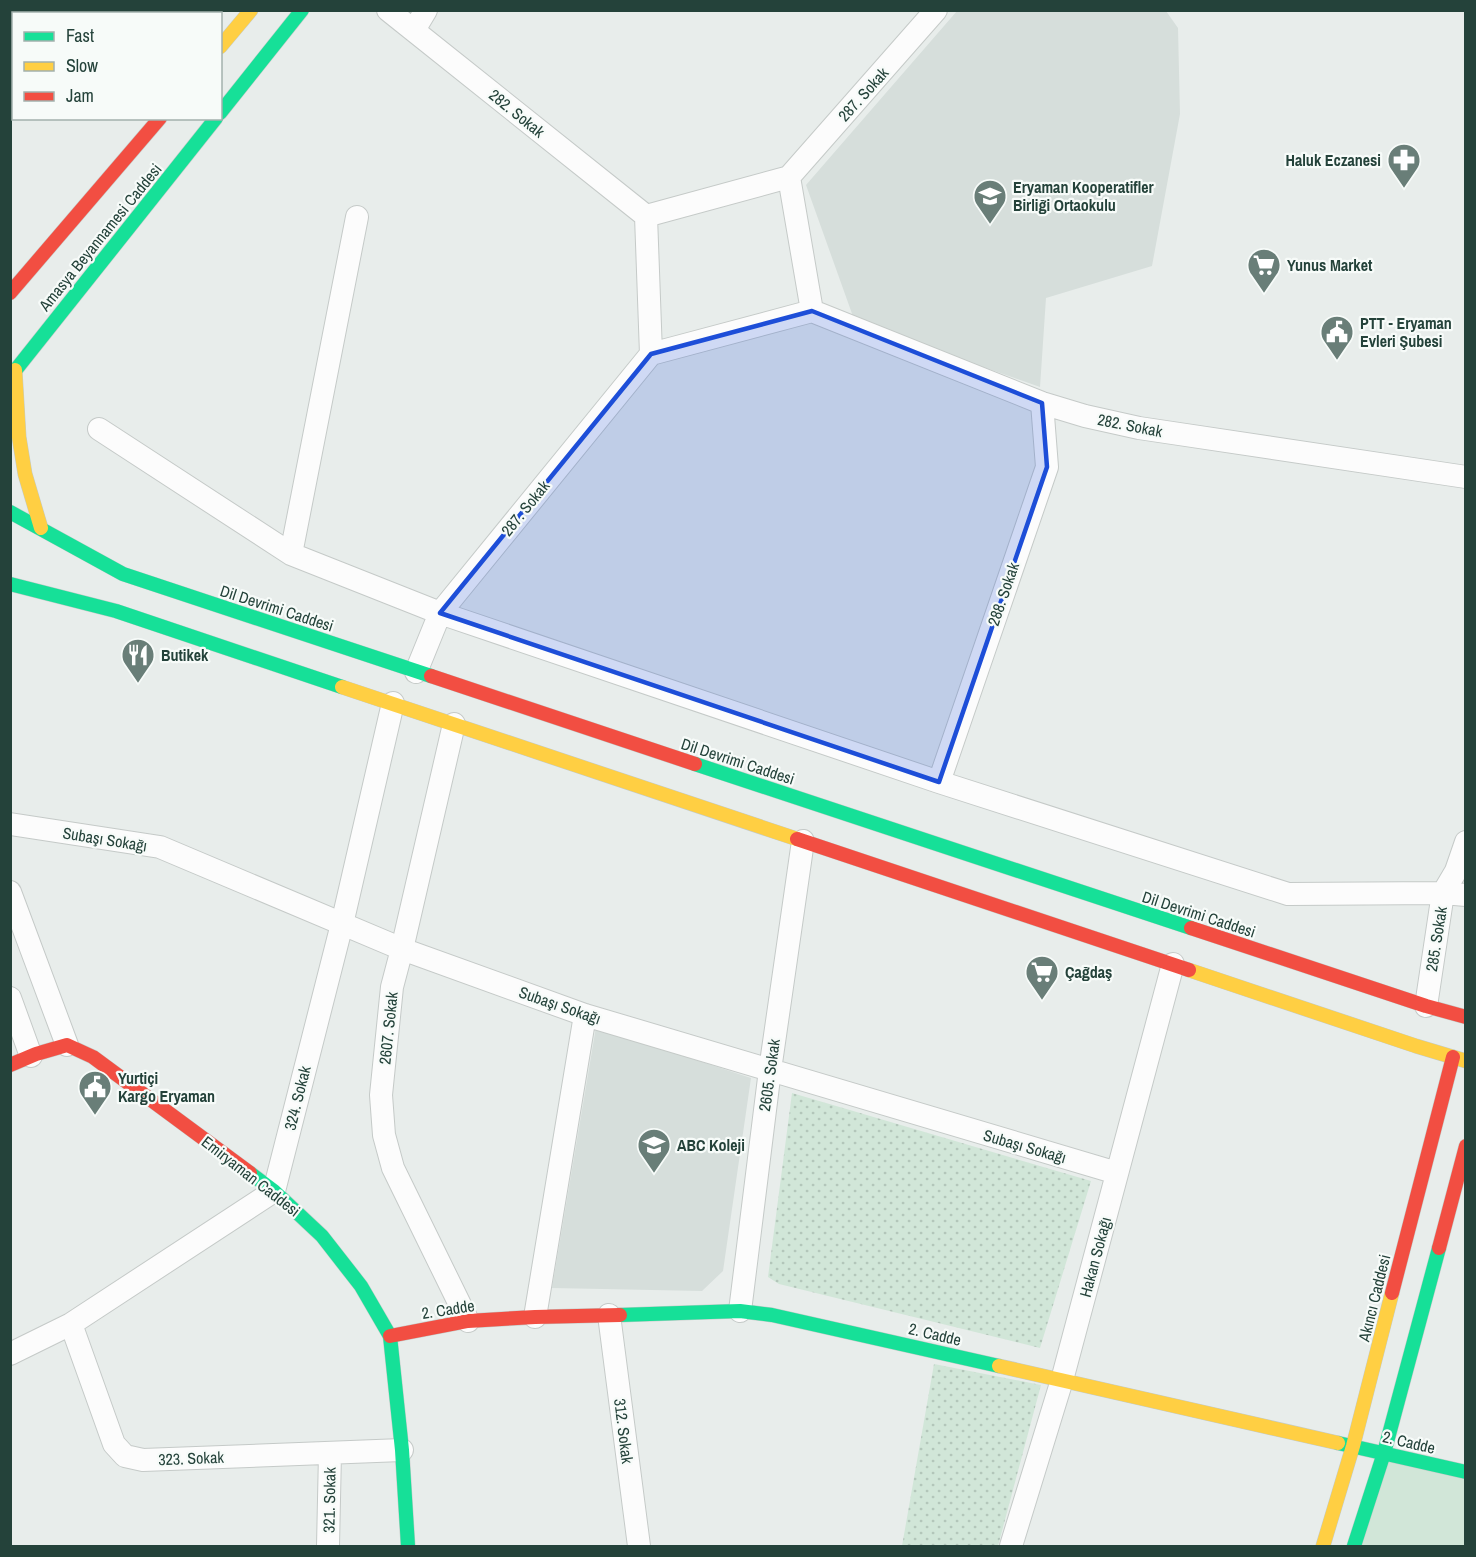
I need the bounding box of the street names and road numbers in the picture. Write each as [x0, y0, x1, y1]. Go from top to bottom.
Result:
street label: 287. Sokak [833, 62, 893, 126]
street label: 282. Sokak [485, 84, 550, 142]
street label: Amasya Beyannamesi Caddesi [33, 159, 166, 316]
street label: 282. Sokak [1096, 408, 1165, 442]
street label: 287. Sokak [496, 475, 554, 540]
street label: 288. Sokak [982, 559, 1024, 629]
street label: Dil Devrimi Caddesi [217, 579, 337, 637]
street label: Dil Devrimi Caddesi [678, 732, 798, 790]
street label: Subaşı Sokağı [61, 821, 149, 857]
street label: Dil Devrimi Caddesi [1139, 885, 1259, 943]
street label: 285. Sokak [1420, 904, 1452, 973]
street label: Subaşı Sokağı [516, 981, 604, 1029]
street label: 2607. Sokak [373, 990, 403, 1065]
street label: 2605. Sokak [753, 1037, 785, 1113]
street label: 324. Sokak [278, 1063, 316, 1133]
street label: Subaşı Sokağı [981, 1124, 1069, 1168]
street label: Emiryaman Caddesi [197, 1131, 305, 1221]
street label: Hakan Sokağı [1074, 1214, 1116, 1300]
street label: Akıncı Caddesi [1352, 1252, 1395, 1345]
street label: 2. Cadde [420, 1294, 476, 1324]
street label: 2. Cadde [907, 1317, 963, 1351]
street label: 312. Sokak [609, 1397, 639, 1465]
street label: 2. Cadde [1381, 1425, 1437, 1459]
street label: 323. Sokak [158, 1446, 225, 1470]
street label: 321. Sokak [317, 1467, 341, 1533]

